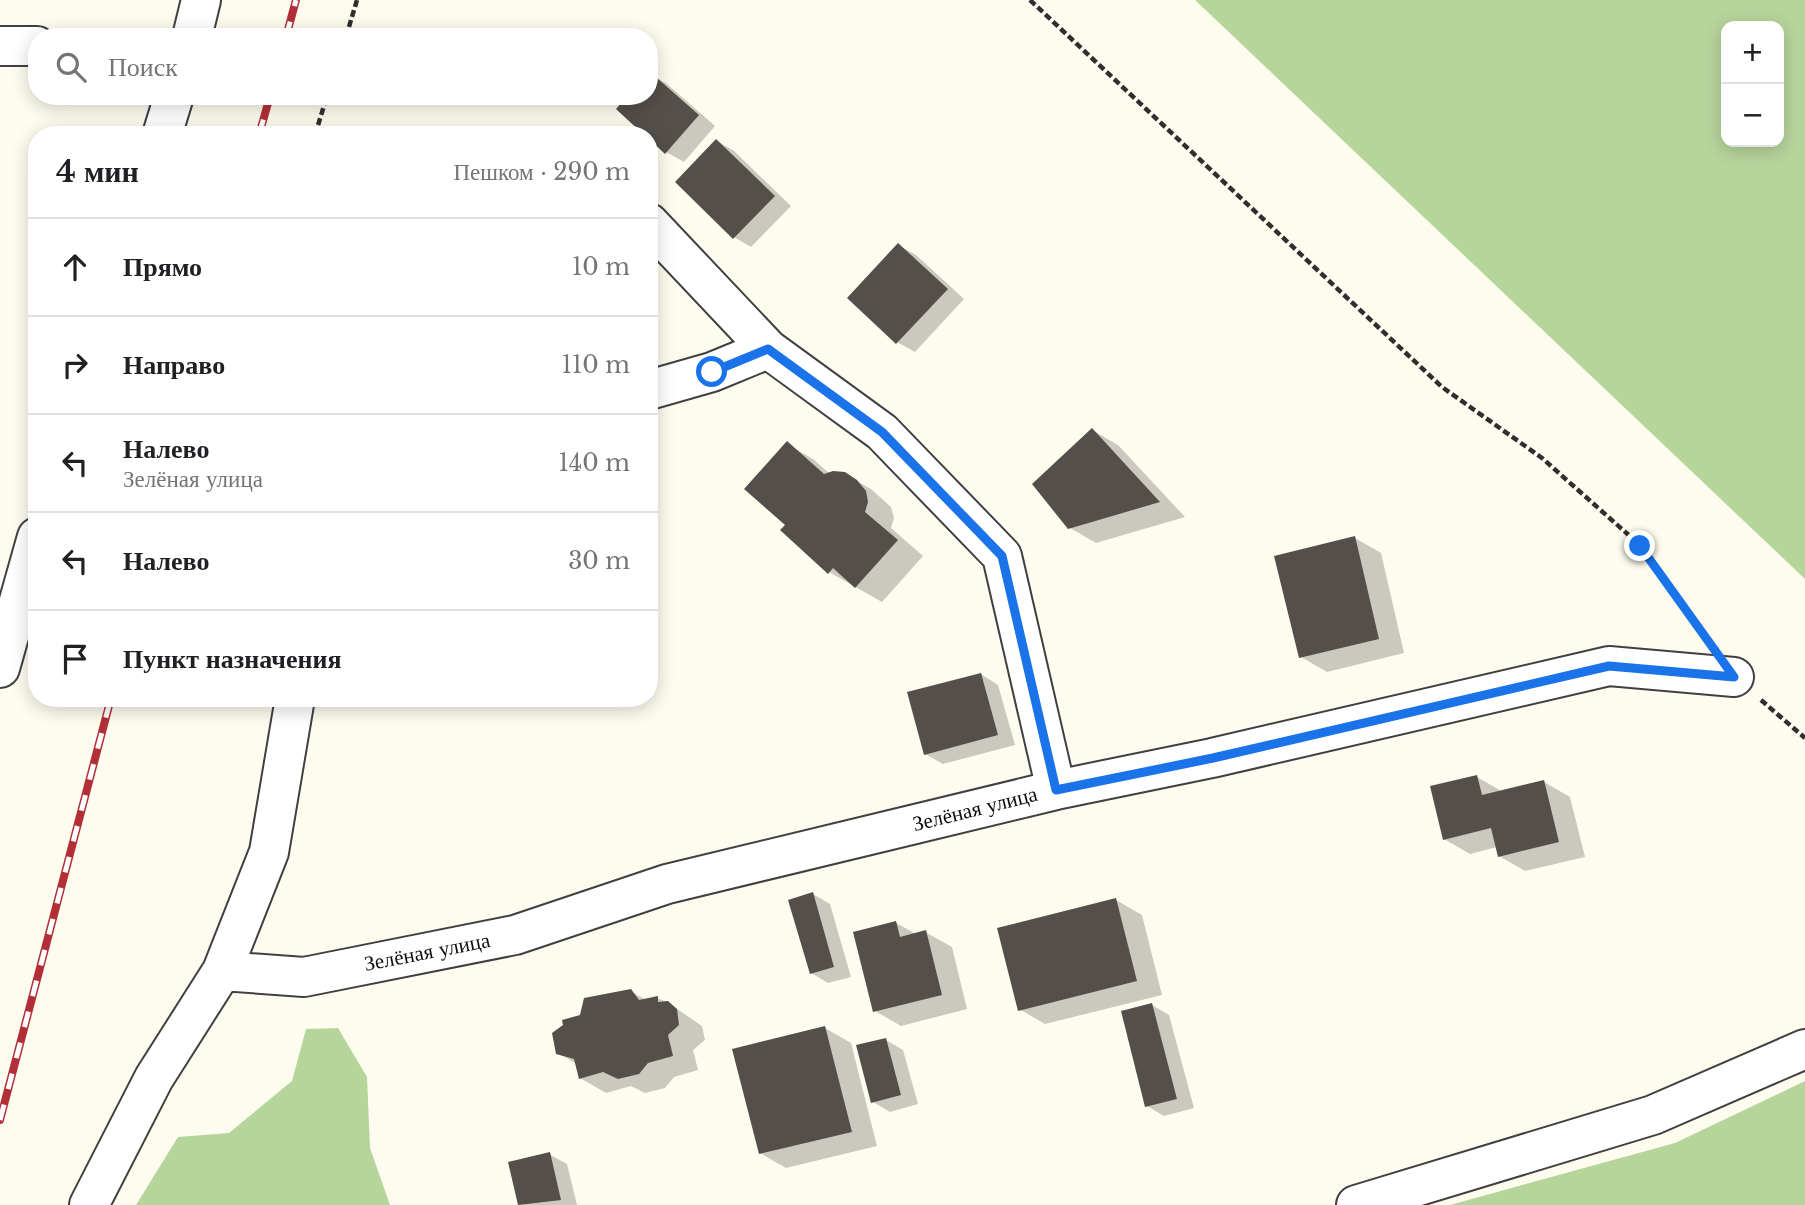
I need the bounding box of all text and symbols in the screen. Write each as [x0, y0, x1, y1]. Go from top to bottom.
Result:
map controls [1721, 21, 1784, 147]
button: + [1721, 21, 1784, 84]
search box [28, 28, 658, 105]
icon: search [52, 48, 90, 86]
text: Поиск [108, 51, 178, 83]
button: − [1721, 84, 1784, 147]
text: 4 мин [56, 153, 139, 190]
text: Пешком · 290 m [453, 158, 630, 186]
icon: ahead [56, 248, 94, 286]
text: Прямо [123, 251, 202, 283]
text: 10 m [572, 253, 630, 281]
icon: right [56, 346, 94, 384]
text: Направо [123, 349, 225, 381]
text: 110 m [562, 351, 630, 379]
route start [696, 356, 727, 387]
text: Налево [123, 433, 209, 465]
icon: left [56, 444, 94, 482]
text: 140 m [559, 449, 630, 477]
text: Зелёная улица [123, 465, 263, 493]
route end [1624, 530, 1655, 561]
icon: left [56, 542, 94, 580]
text: Налево [123, 545, 209, 577]
text: 30 m [568, 547, 630, 575]
icon: arrive [56, 640, 94, 678]
text: Пункт назначения [123, 643, 341, 675]
street label: Зелёная улица [910, 781, 1041, 837]
street label: Зелёная улица [362, 927, 493, 977]

